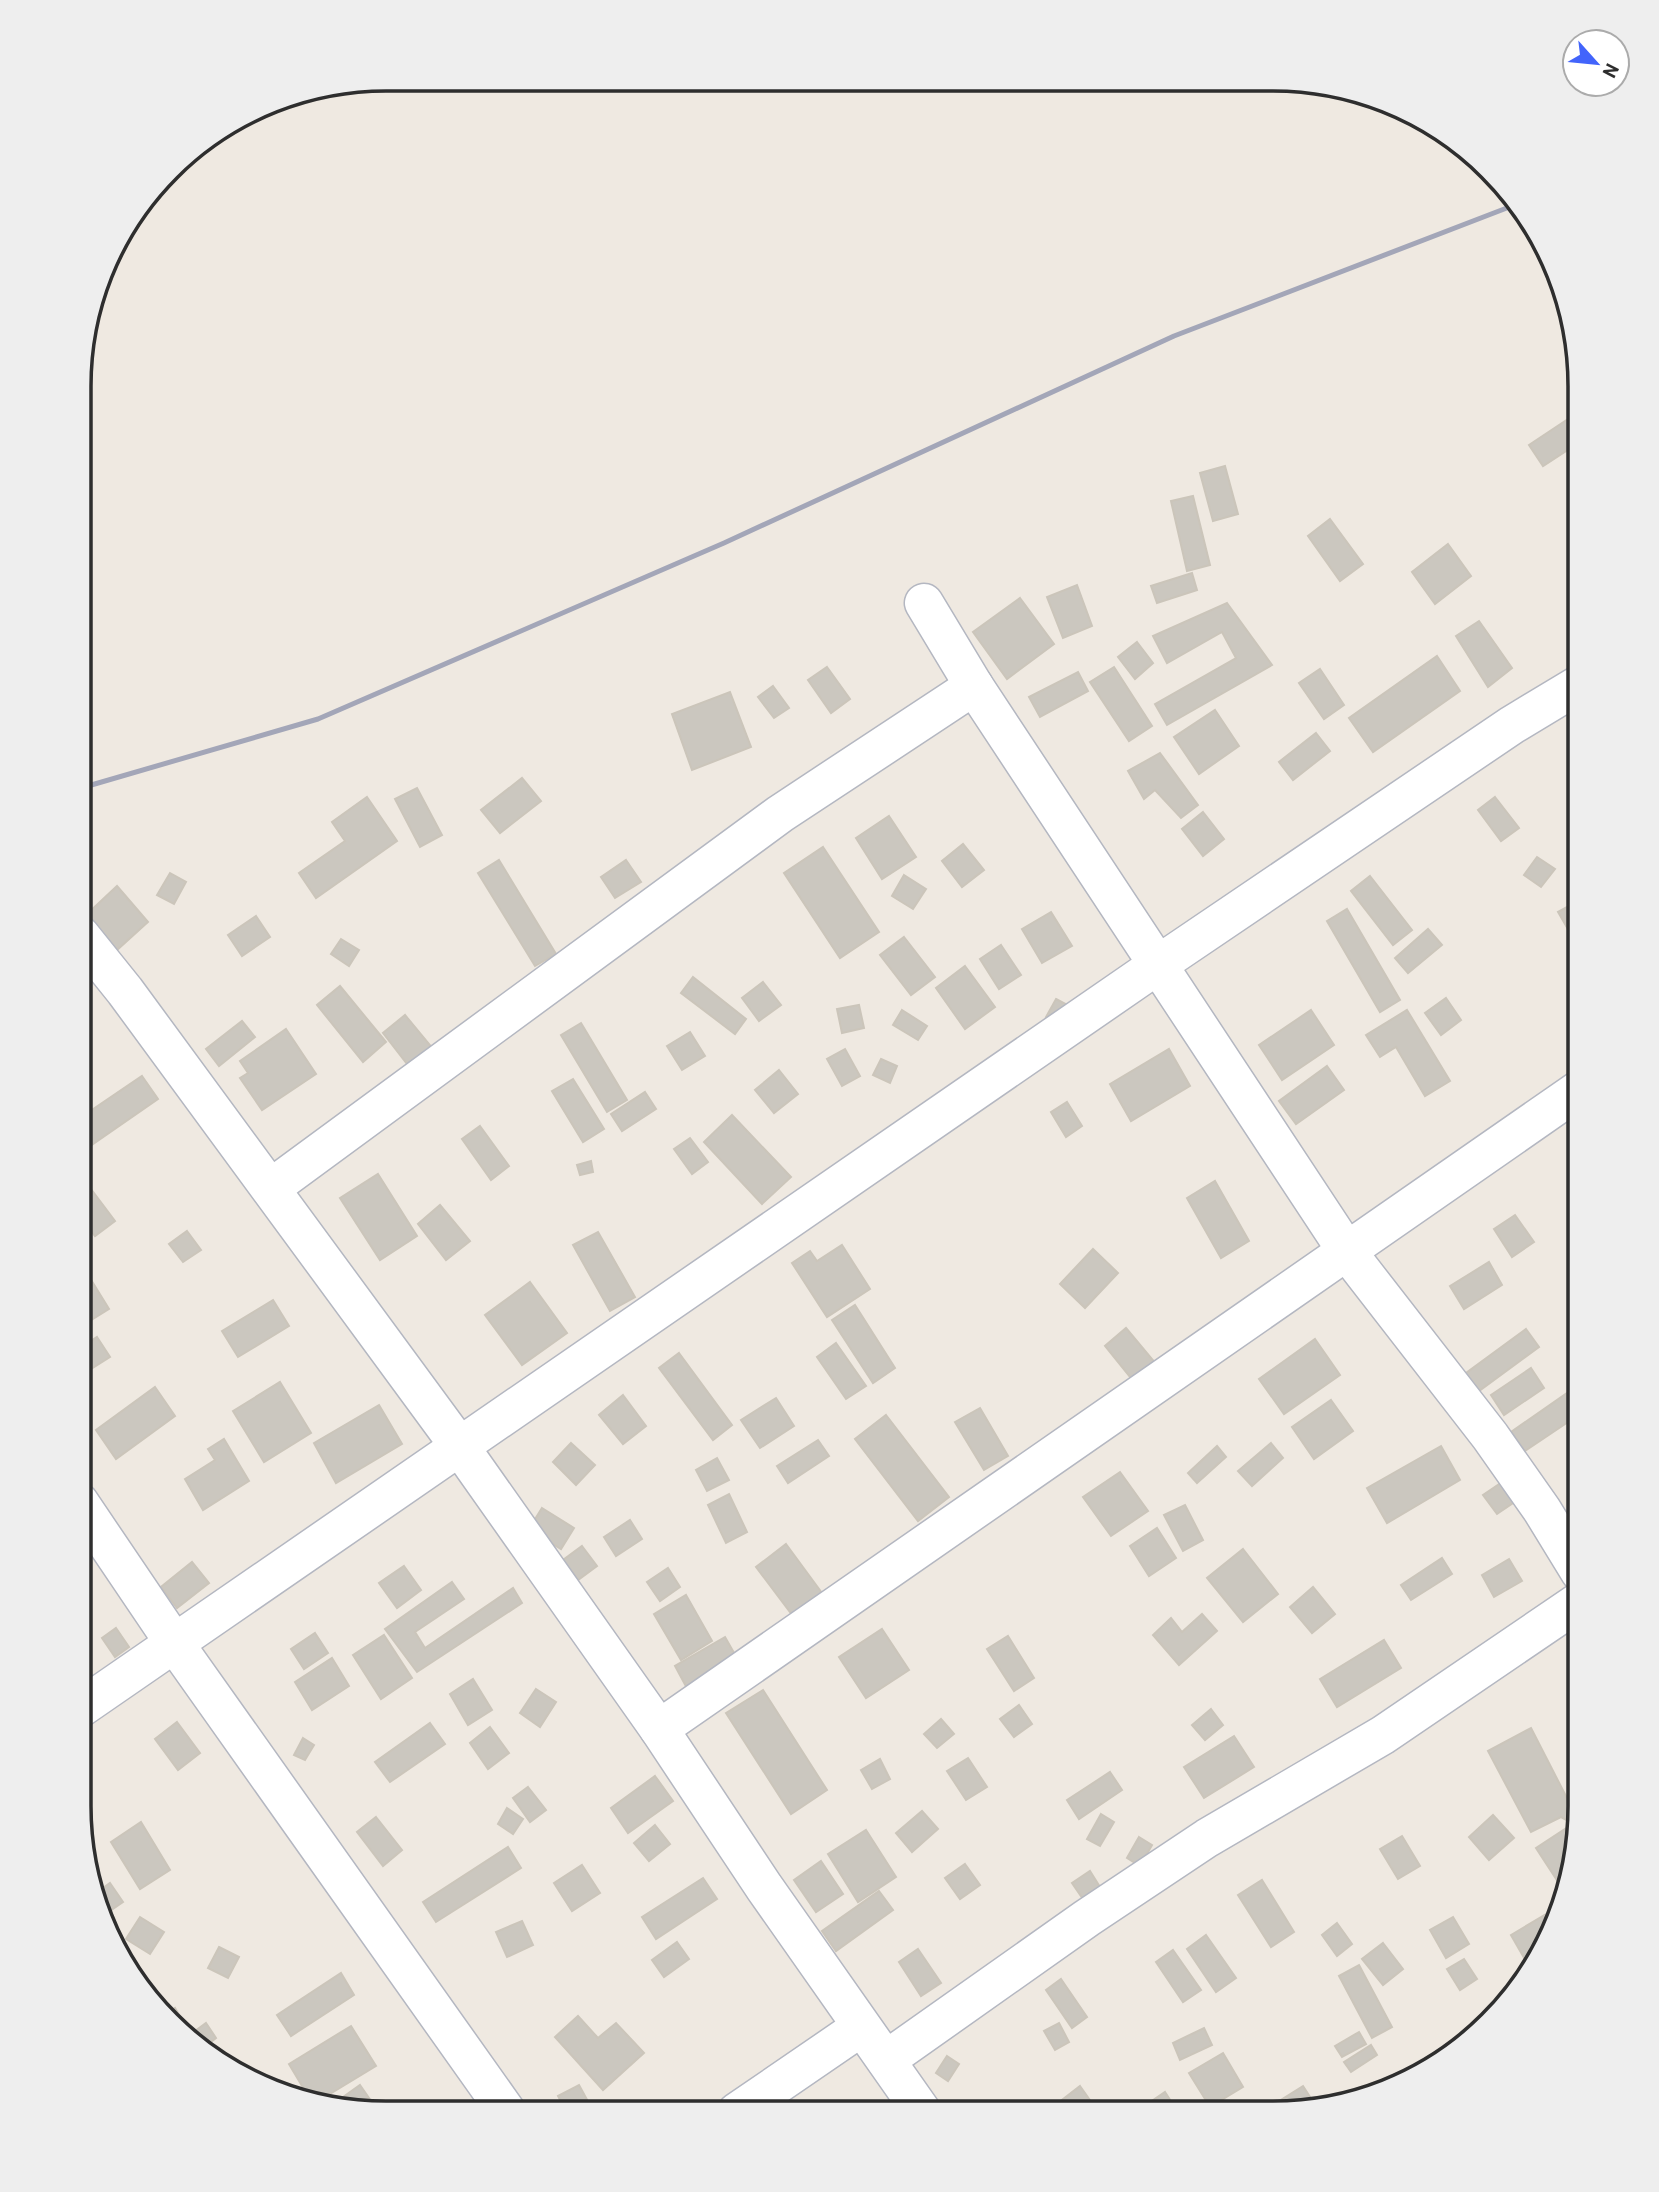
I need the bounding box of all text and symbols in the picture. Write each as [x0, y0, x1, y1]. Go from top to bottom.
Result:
north arrow [1561, 28, 1631, 98]
text: N [1598, 60, 1625, 82]

